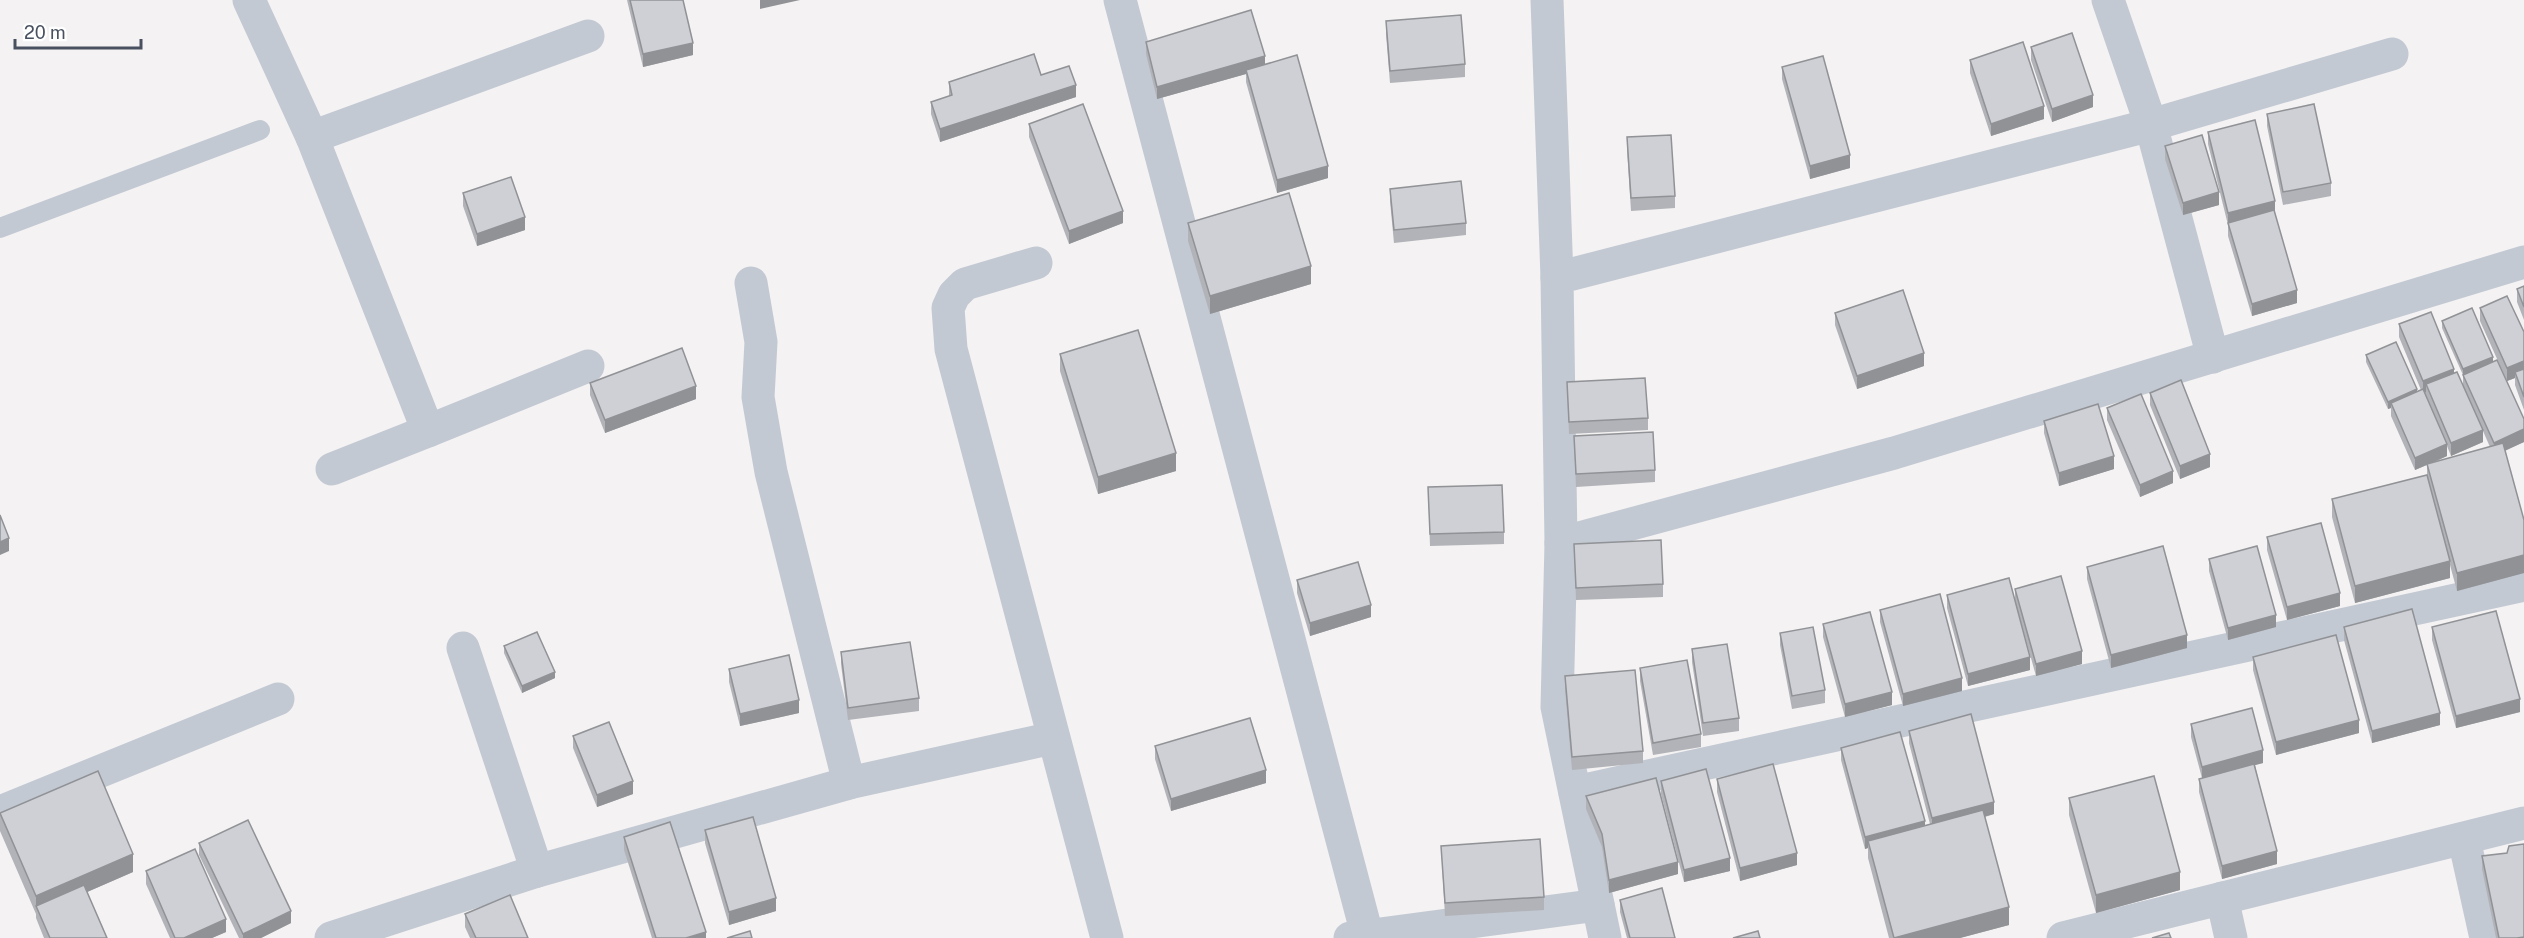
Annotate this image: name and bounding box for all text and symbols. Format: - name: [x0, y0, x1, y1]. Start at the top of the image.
- scale bar: [15, 12, 141, 50]
- text: 20 m: [24, 22, 66, 43]

